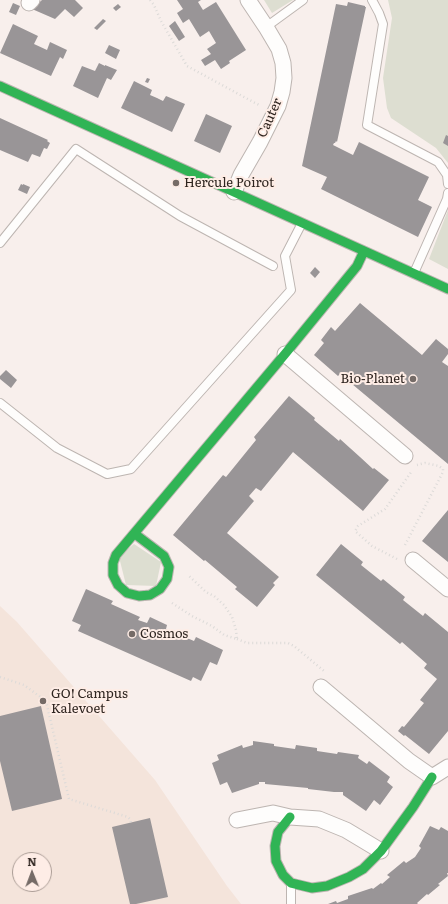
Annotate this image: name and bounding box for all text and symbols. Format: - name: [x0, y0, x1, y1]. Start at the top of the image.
- street label: Cauter: [254, 96, 286, 140]
- place label: Hercule Poirot: [184, 175, 274, 191]
- marker: Hercule Poirot: [171, 178, 181, 188]
- place label: Bio-Planet: [340, 371, 405, 387]
- marker: Bio-Planet: [408, 374, 418, 384]
- place label: Cosmos: [140, 626, 188, 642]
- marker: Cosmos: [127, 629, 137, 639]
- place label: GO! Campus Kalevoet: [51, 686, 128, 717]
- marker: GO! Campus Kalevoet: [38, 696, 48, 706]
- north arrow: [12, 852, 52, 892]
- text: N: [27, 853, 37, 869]

